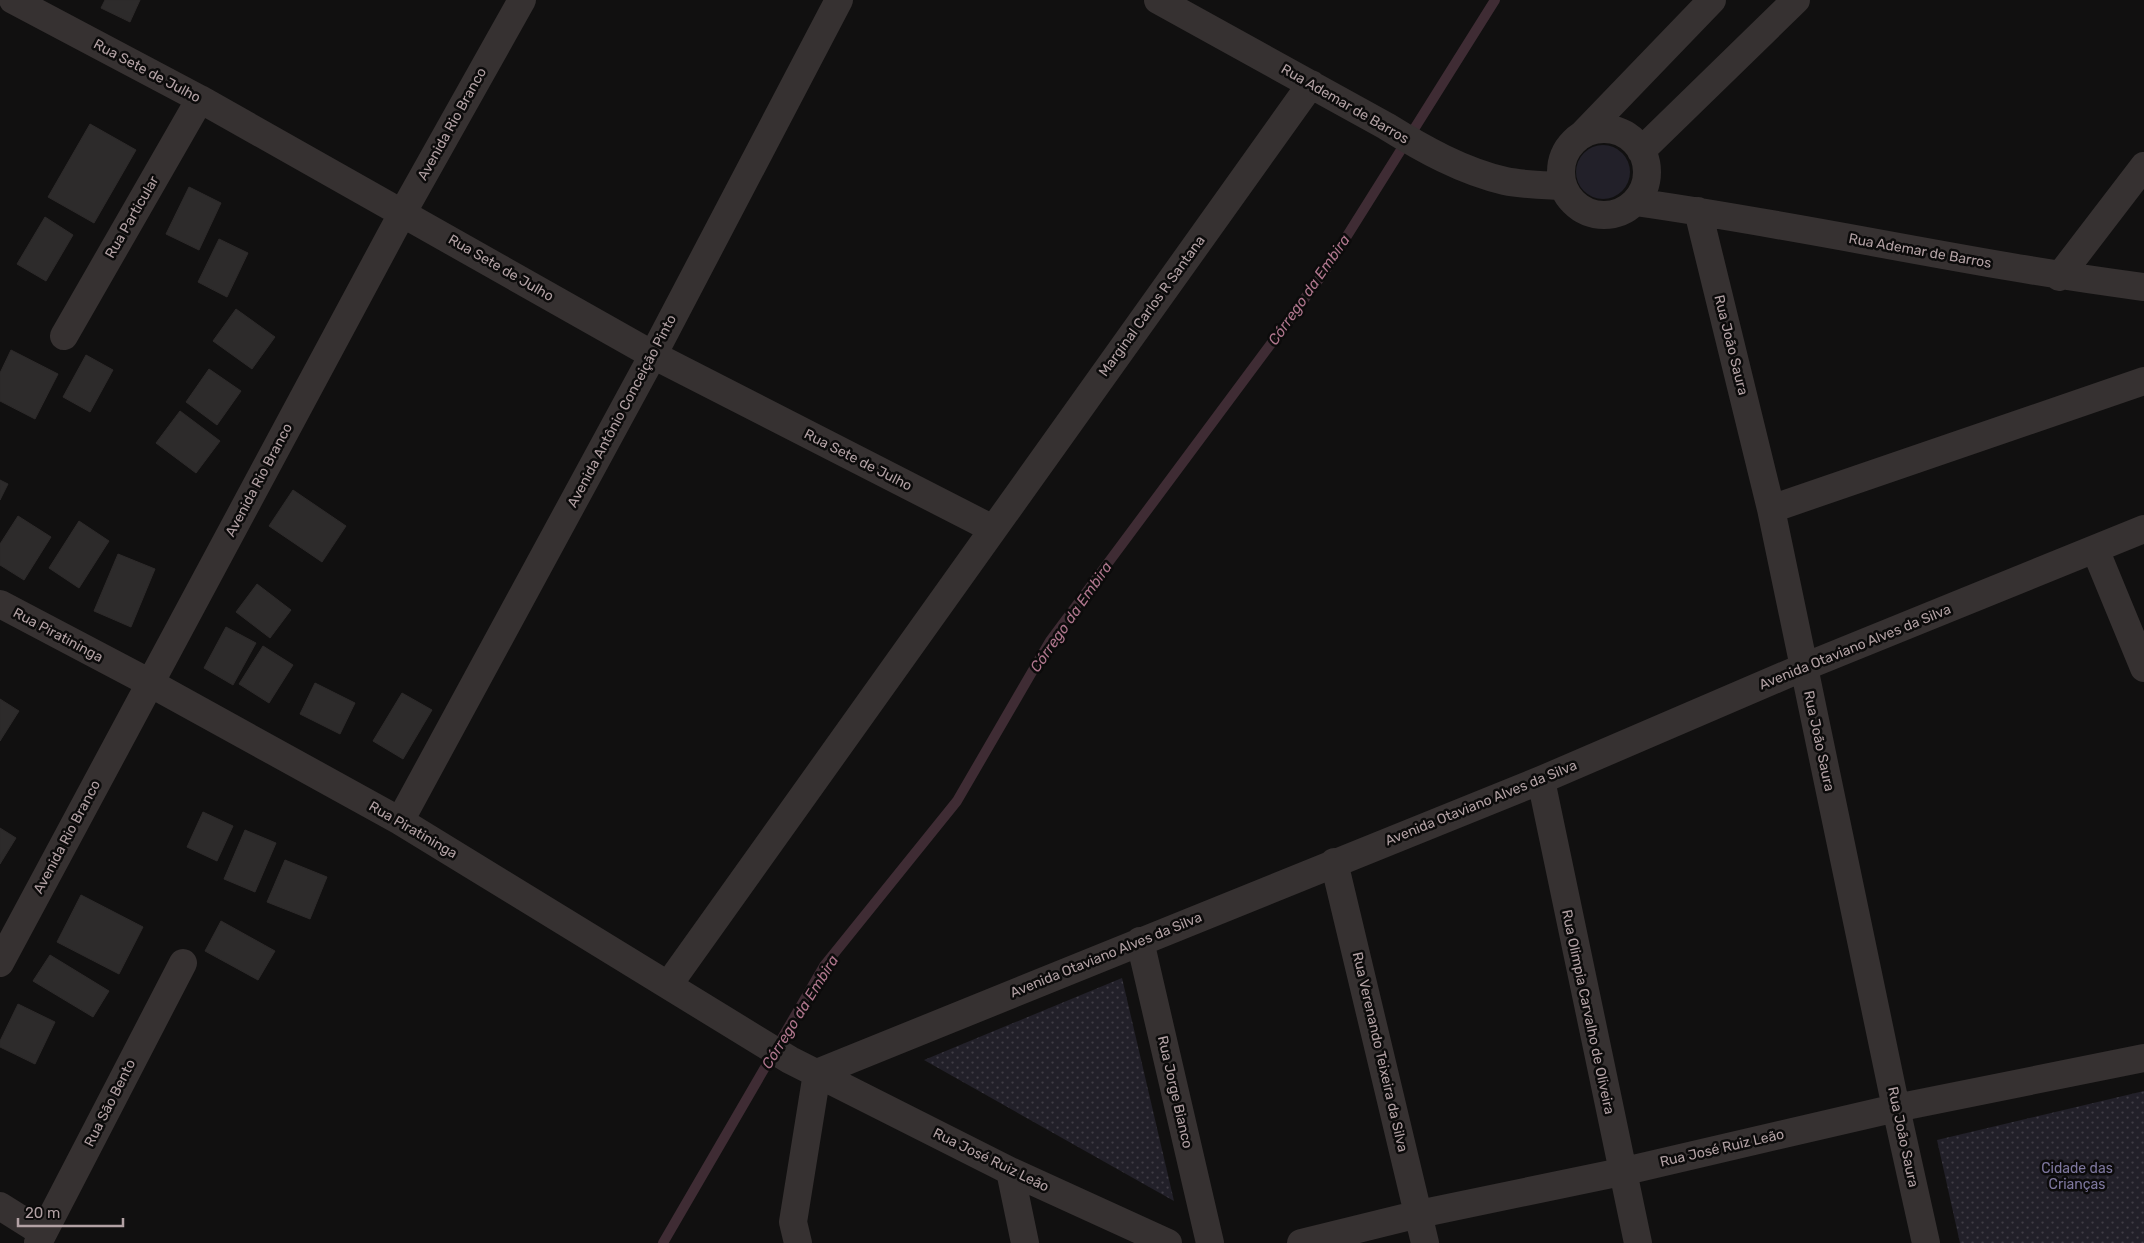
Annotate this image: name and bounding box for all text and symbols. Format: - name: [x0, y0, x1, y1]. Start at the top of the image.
- street label: Rua Sete de Julho: [91, 36, 203, 106]
- street label: Rua Ademar de Barros: [1278, 60, 1412, 148]
- street label: Avenida Rio Branco: [414, 65, 490, 183]
- street label: Rua Particular: [102, 172, 163, 261]
- street label: Rua Ademar de Barros: [1847, 230, 1993, 272]
- street label: Rua Sete de Julho: [445, 231, 557, 305]
- water label: Córrego da Embira: [1264, 231, 1354, 349]
- street label: Marginal Carlos R Santana: [1095, 232, 1209, 380]
- street label: Rua João Saura: [1710, 293, 1752, 397]
- street label: Avenida Antônio Conceição Pinto: [564, 312, 680, 510]
- street label: Avenida Rio Branco: [222, 420, 296, 540]
- street label: Rua Sete de Julho: [801, 425, 915, 495]
- water label: Córrego da Embira: [1026, 558, 1116, 676]
- street label: Avenida Otaviano Alves da Silva: [1757, 601, 1953, 693]
- street label: Rua Piratininga: [10, 604, 106, 666]
- street label: Rua João Saura: [1800, 689, 1838, 793]
- street label: Avenida Otaviano Alves da Silva: [1383, 757, 1579, 849]
- street label: Avenida Rio Branco: [30, 777, 104, 897]
- street label: Rua Piratininga: [366, 798, 460, 862]
- street label: Rua Olimpia Carvalho de Oliveira: [1558, 908, 1618, 1116]
- street label: Avenida Otaviano Alves da Silva: [1008, 909, 1204, 1001]
- street label: Rua Verenando Teixeira da Silva: [1349, 950, 1411, 1154]
- water label: Córrego da Embira: [758, 952, 842, 1072]
- street label: Rua Jorge Bianco: [1154, 1034, 1196, 1150]
- street label: Rua São Bento: [81, 1056, 139, 1150]
- street label: Rua João Saura: [1884, 1085, 1922, 1189]
- street label: Rua José Ruiz Leão: [930, 1125, 1052, 1195]
- street label: Rua José Ruiz Leão: [1658, 1125, 1786, 1171]
- park label: Cidade das Crianças: [2041, 1160, 2113, 1193]
- scale bar: [18, 1196, 122, 1228]
- text: 20 m: [25, 1204, 60, 1222]

